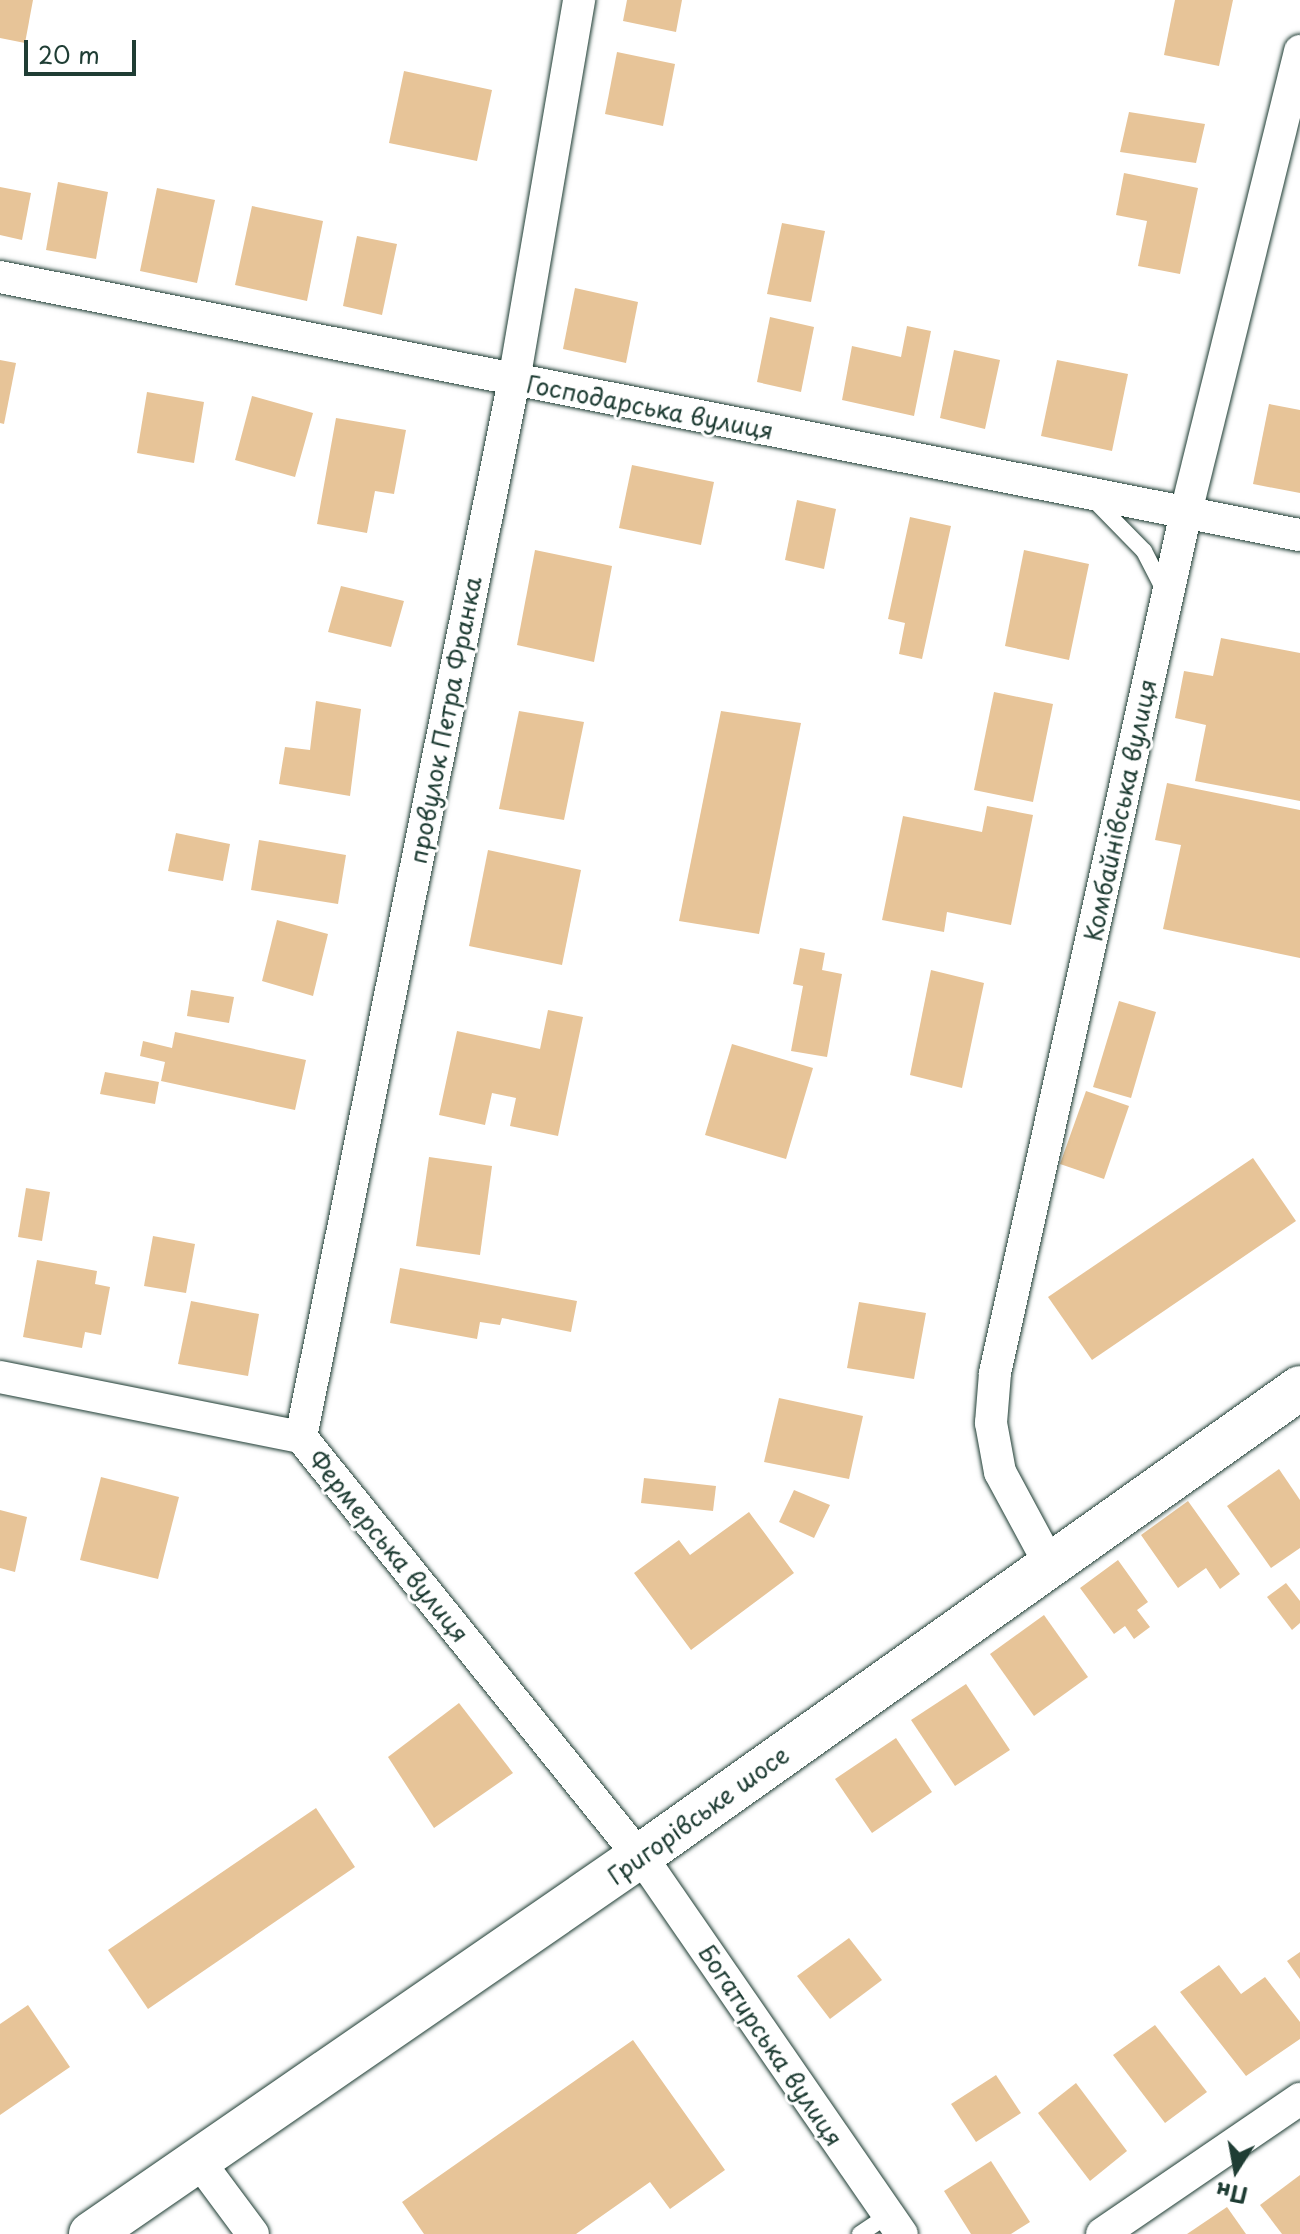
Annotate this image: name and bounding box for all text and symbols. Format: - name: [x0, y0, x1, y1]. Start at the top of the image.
- scale bar: [28, 24, 140, 74]
- text: 20 m: [38, 36, 100, 72]
- street label: Господарська вулиця: [524, 369, 776, 445]
- street label: провулок Петра Франка: [403, 574, 487, 866]
- street label: Комбайнівська вулиця: [1078, 676, 1162, 944]
- street label: Фермерська вулиця: [303, 1444, 475, 1648]
- street label: Григорівське шосе: [602, 1740, 794, 1890]
- street label: Богатирська вулиця: [692, 1938, 850, 2152]
- north arrow: [1196, 2130, 1276, 2210]
- text: Пн: [1213, 2175, 1250, 2213]

